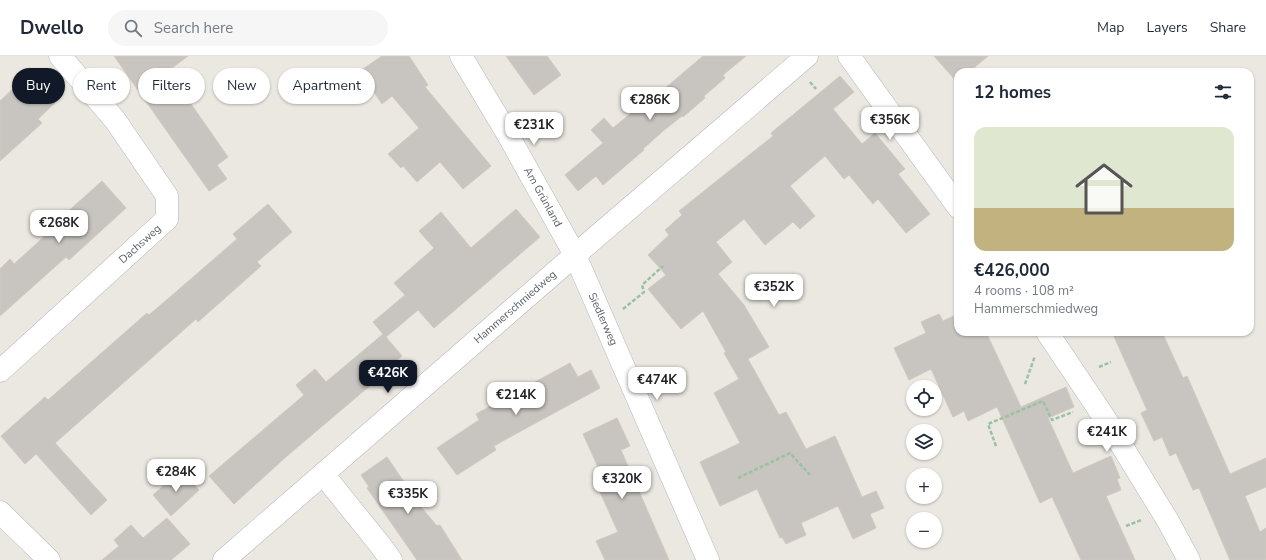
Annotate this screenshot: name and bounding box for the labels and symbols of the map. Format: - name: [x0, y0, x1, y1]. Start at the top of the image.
- pin: €286K: [622, 87, 678, 121]
- pin: €356K: [862, 107, 918, 141]
- pin: €231K: [506, 112, 562, 146]
- street label: Am Grünland: [520, 164, 566, 230]
- pin: €268K: [31, 210, 87, 244]
- street label: Dachsweg: [116, 221, 164, 267]
- street label: Hammerschmiedweg: [470, 267, 560, 347]
- pin: €352K: [746, 274, 802, 308]
- street label: Siedlerweg: [585, 290, 621, 348]
- pin: €426K: [360, 360, 416, 394]
- pin: €474K: [629, 367, 685, 401]
- pin: €214K: [488, 382, 544, 416]
- pin: €241K: [1079, 419, 1135, 453]
- pin: €284K: [148, 459, 204, 493]
- pin: €320K: [594, 466, 650, 500]
- pin: €335K: [380, 481, 436, 515]

